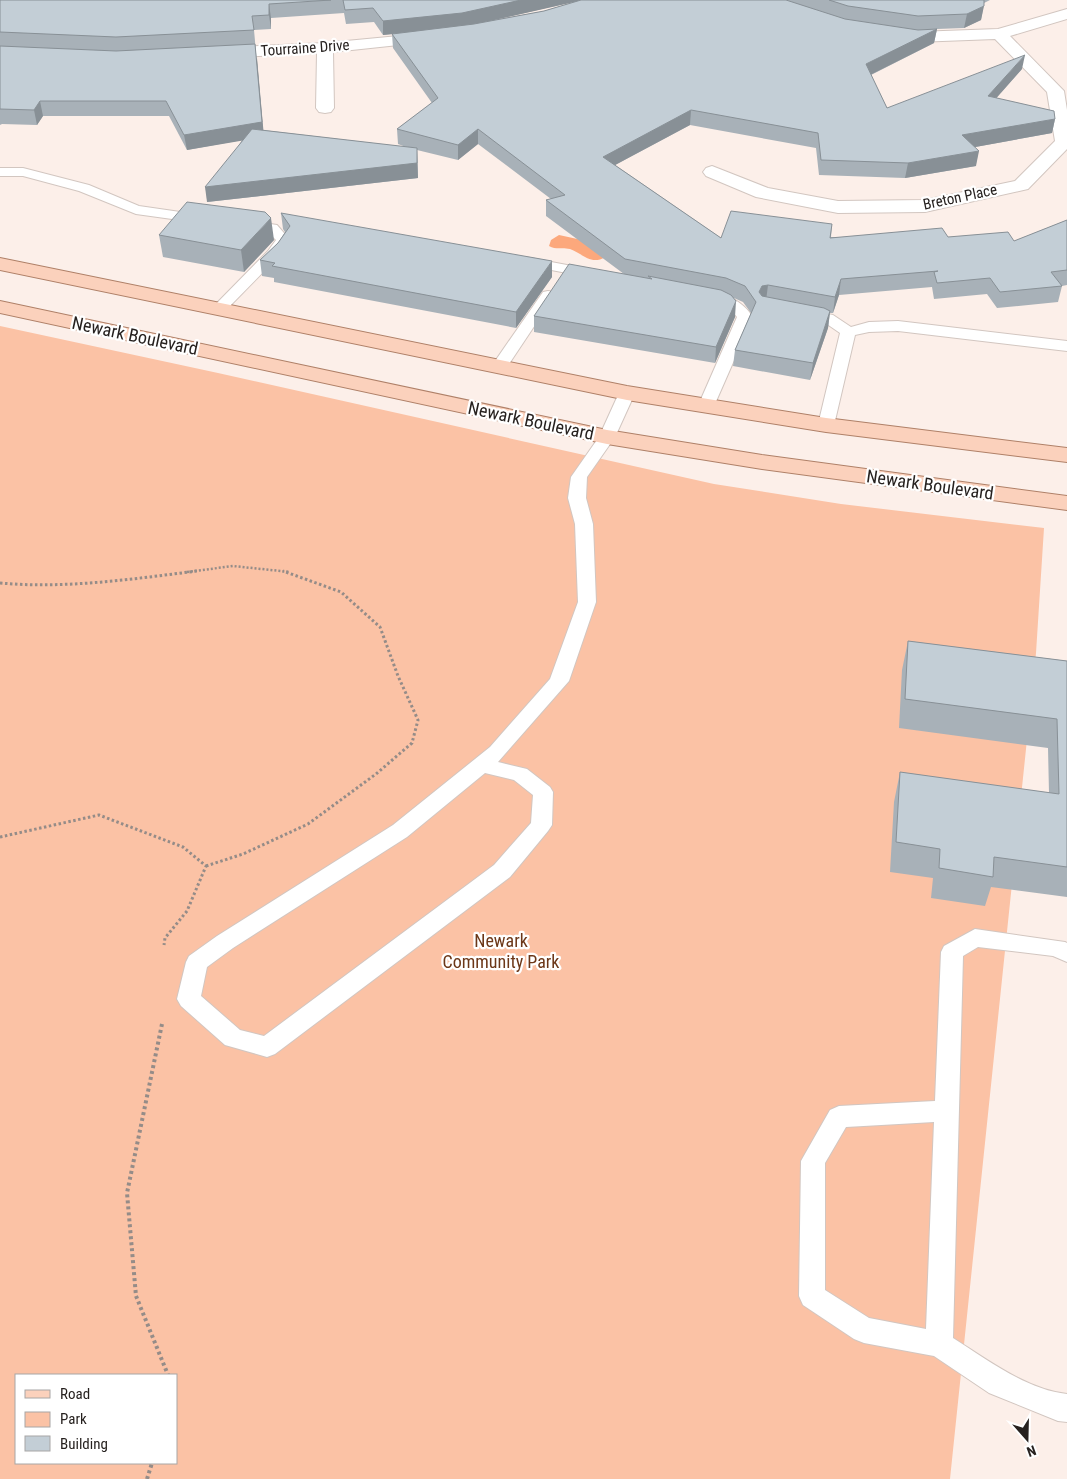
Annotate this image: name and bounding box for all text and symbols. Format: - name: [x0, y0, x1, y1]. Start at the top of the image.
- street label: Tourraine Drive: [260, 36, 350, 60]
- street label: Breton Place: [921, 180, 999, 214]
- street label: Newark Boulevard: [70, 312, 200, 359]
- street label: Newark Boulevard: [466, 397, 596, 444]
- street label: Newark Boulevard: [865, 465, 995, 504]
- park label: Newark Community Park: [443, 930, 559, 972]
- legend: [15, 1374, 178, 1464]
- text: Road: [60, 1385, 90, 1403]
- text: Park: [60, 1410, 87, 1428]
- north arrow: [1002, 1414, 1052, 1464]
- text: Building: [60, 1435, 108, 1453]
- text: N: [1025, 1442, 1038, 1460]

